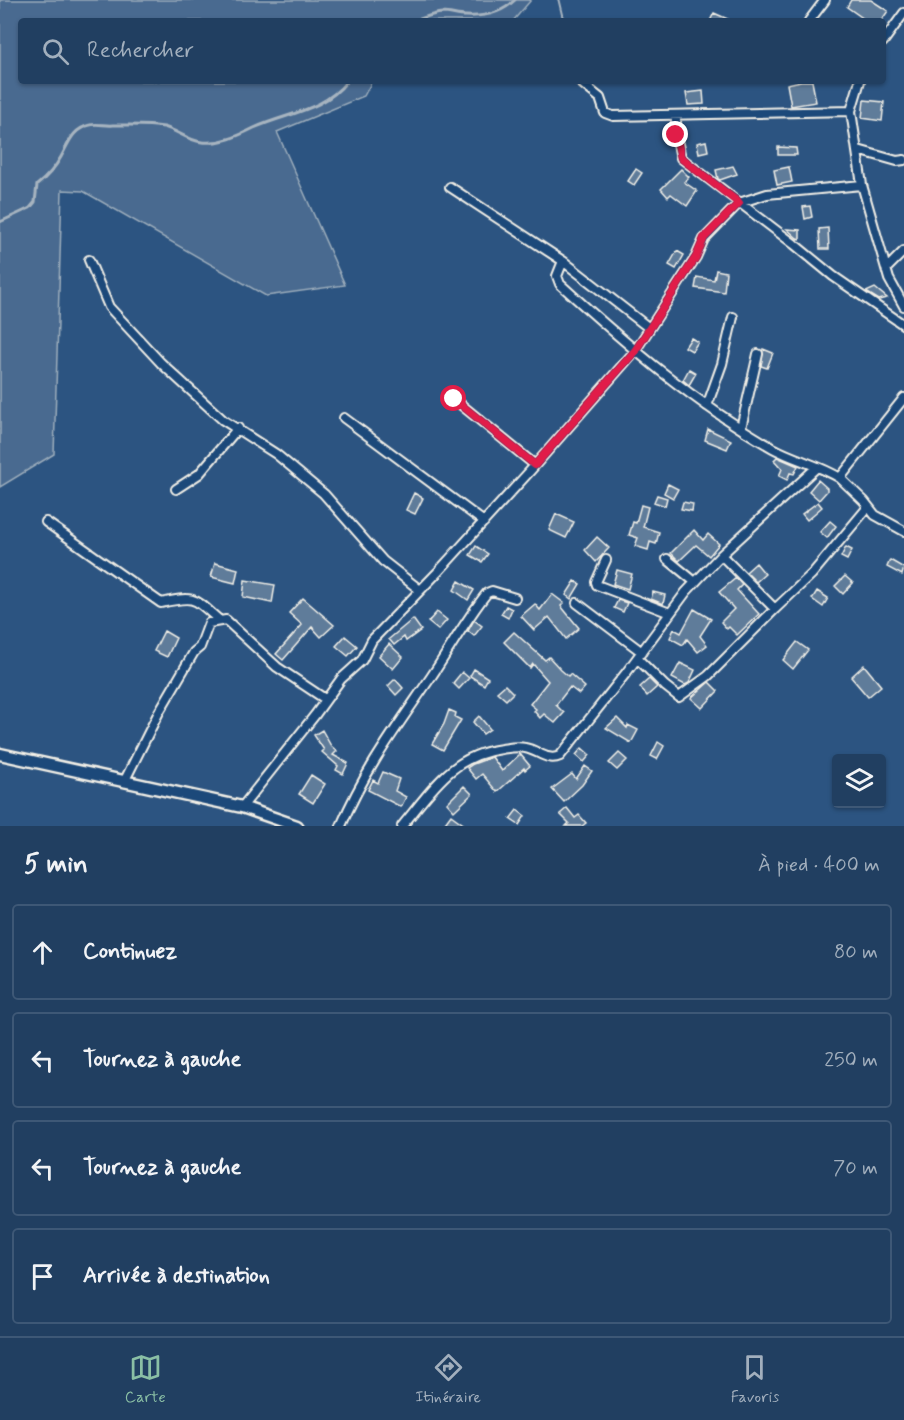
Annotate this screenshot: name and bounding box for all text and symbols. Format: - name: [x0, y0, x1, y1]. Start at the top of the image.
- search box: [18, 18, 886, 84]
- icon: search: [39, 35, 72, 68]
- text: Rechercher: [87, 37, 194, 65]
- route end: [662, 121, 688, 147]
- route start: [440, 385, 466, 411]
- map controls: [832, 754, 886, 808]
- button: layers: [832, 754, 886, 808]
- text: 5 min: [24, 848, 88, 882]
- text: À pied · 400 m: [758, 852, 880, 879]
- icon: ahead: [26, 936, 59, 969]
- text: Continuez: [83, 938, 177, 966]
- text: 80 m: [834, 939, 878, 966]
- icon: left: [26, 1044, 59, 1077]
- text: Tournez à gauche: [83, 1046, 241, 1074]
- text: 250 m: [824, 1047, 878, 1074]
- icon: left: [26, 1152, 59, 1185]
- text: Tournez à gauche: [83, 1154, 241, 1182]
- text: 70 m: [833, 1155, 878, 1182]
- icon: arrive: [26, 1260, 59, 1293]
- text: Arrivée à destination: [83, 1262, 270, 1290]
- tab: Carte: [125, 1351, 166, 1408]
- tab: Itinéraire: [415, 1351, 481, 1408]
- tab: Favoris: [731, 1351, 779, 1408]

